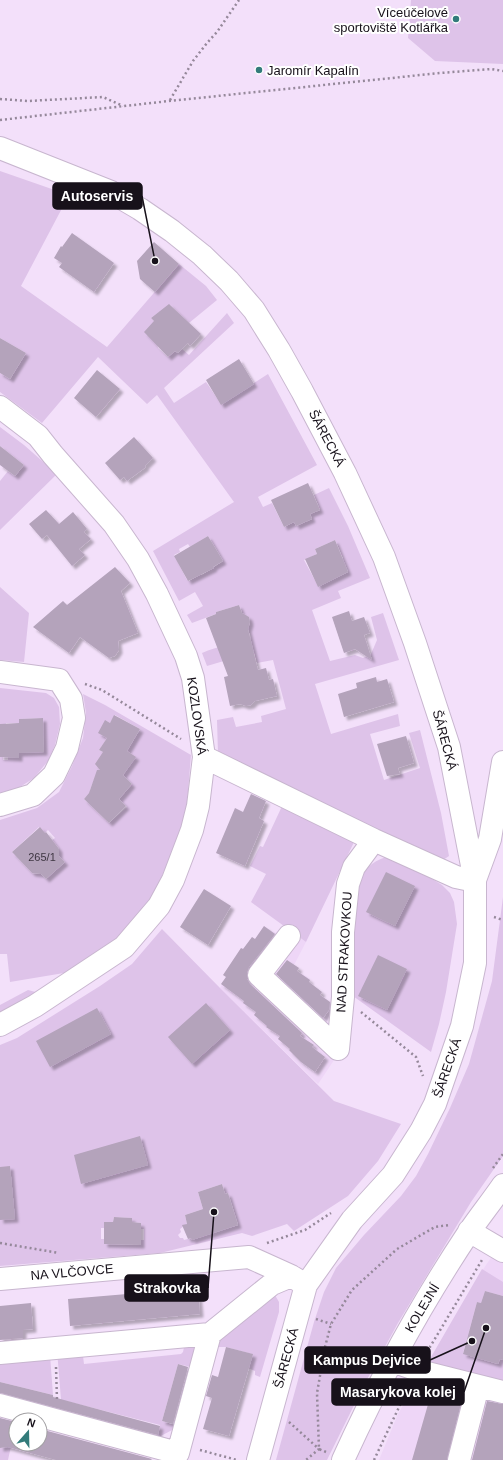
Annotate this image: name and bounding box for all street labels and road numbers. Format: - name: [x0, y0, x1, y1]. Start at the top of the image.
- street label: ŠÁRECKÁ: [306, 407, 348, 469]
- street label: KOZLOVSKÁ: [184, 676, 210, 756]
- street label: ŠÁRECKÁ: [430, 708, 460, 772]
- street label: NAD STRAKOVKOU: [333, 891, 355, 1013]
- street label: ŠÁRECKÁ: [430, 1036, 464, 1100]
- street label: NA VLČOVCE: [30, 1261, 114, 1283]
- street label: KOLEJNÍ: [402, 1281, 443, 1335]
- street label: ŠÁRECKÁ: [271, 1326, 301, 1390]

